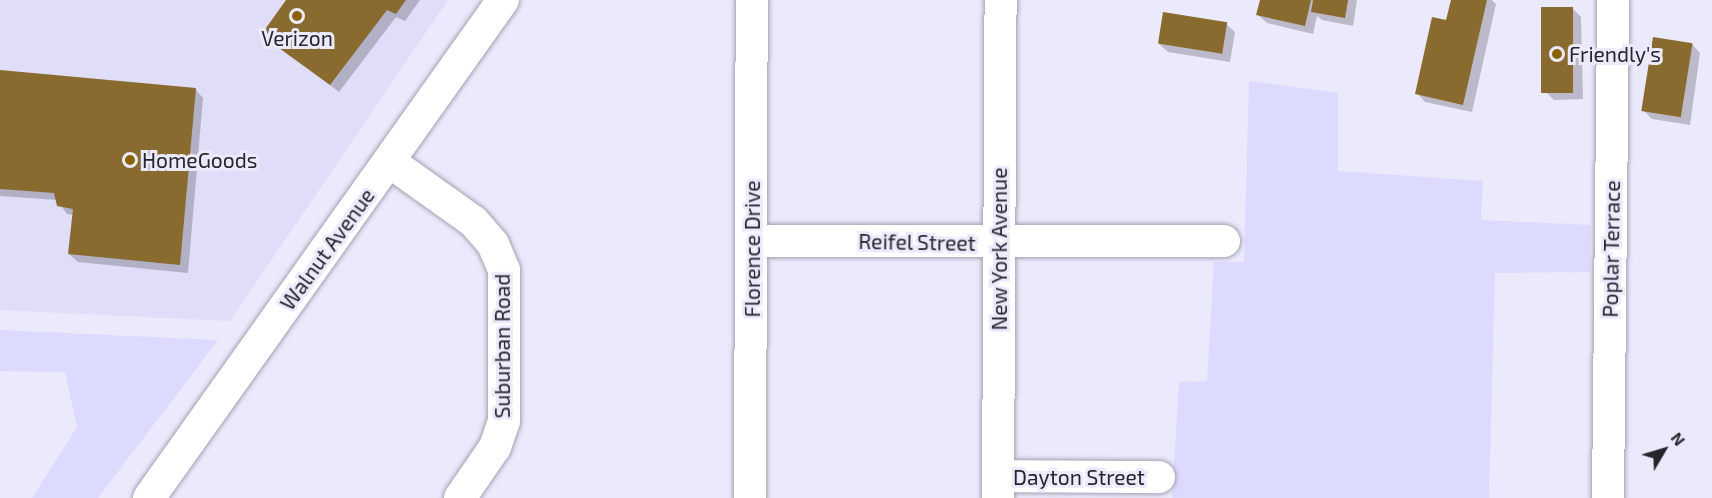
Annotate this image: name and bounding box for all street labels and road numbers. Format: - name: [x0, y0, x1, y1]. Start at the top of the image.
- street label: New York Avenue: [986, 167, 1012, 331]
- street label: Florence Drive: [739, 180, 765, 318]
- street label: Poplar Terrace: [1597, 180, 1625, 318]
- street label: Walnut Avenue: [274, 183, 380, 315]
- street label: Reifel Street: [858, 228, 976, 256]
- street label: Suburban Road: [489, 274, 515, 418]
- street label: Dayton Street: [1013, 464, 1145, 490]

